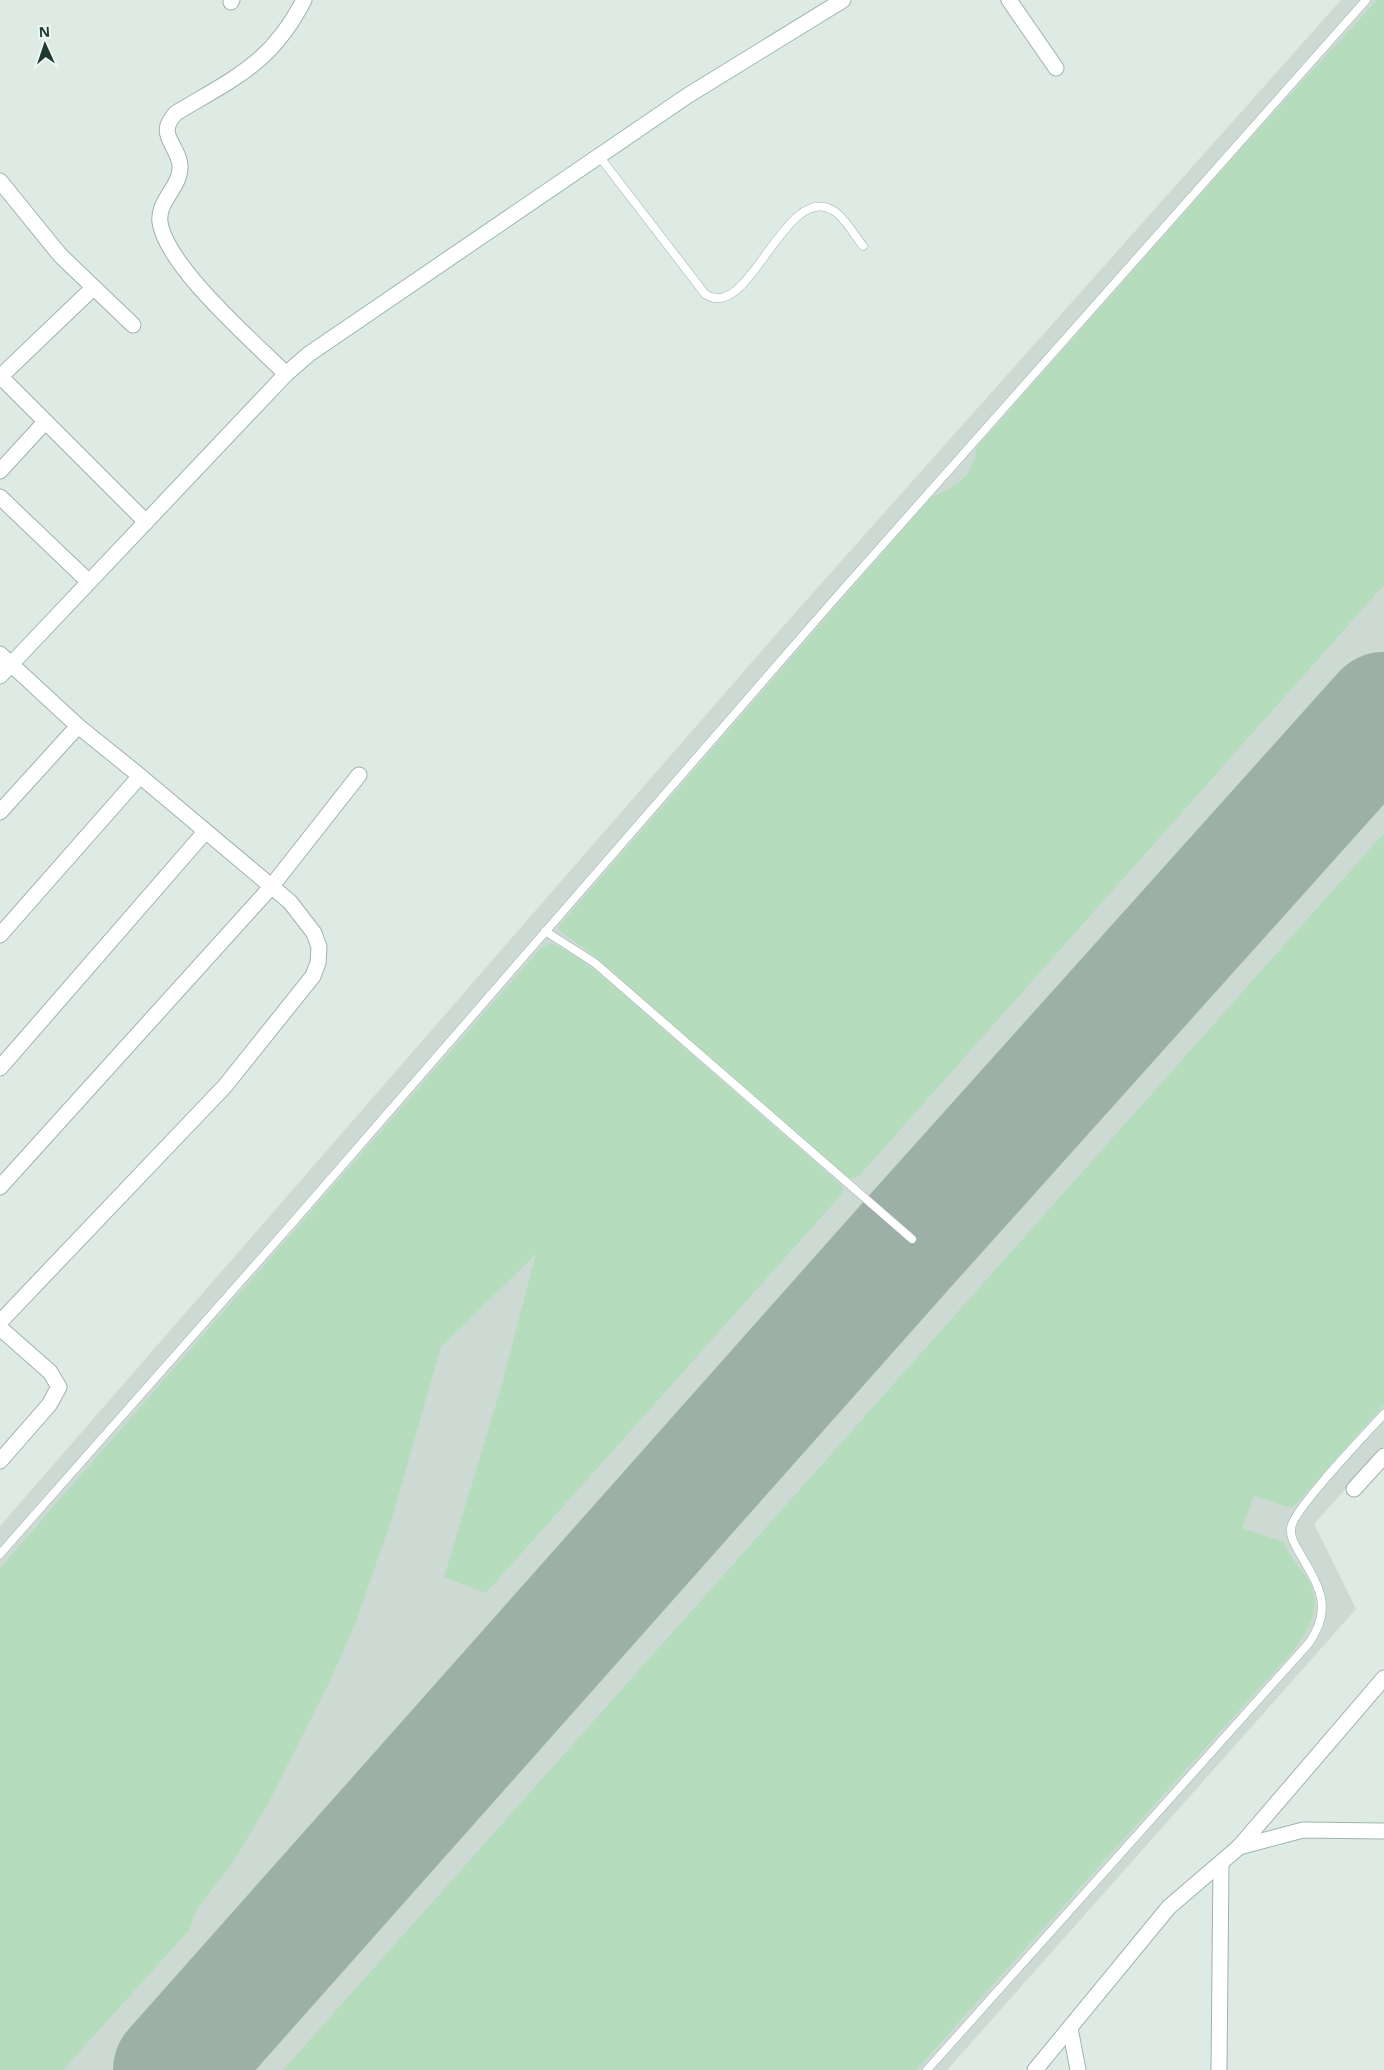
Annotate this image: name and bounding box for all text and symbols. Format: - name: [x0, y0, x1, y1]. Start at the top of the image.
- north arrow: [20, 20, 70, 70]
- text: N: [38, 22, 50, 41]

